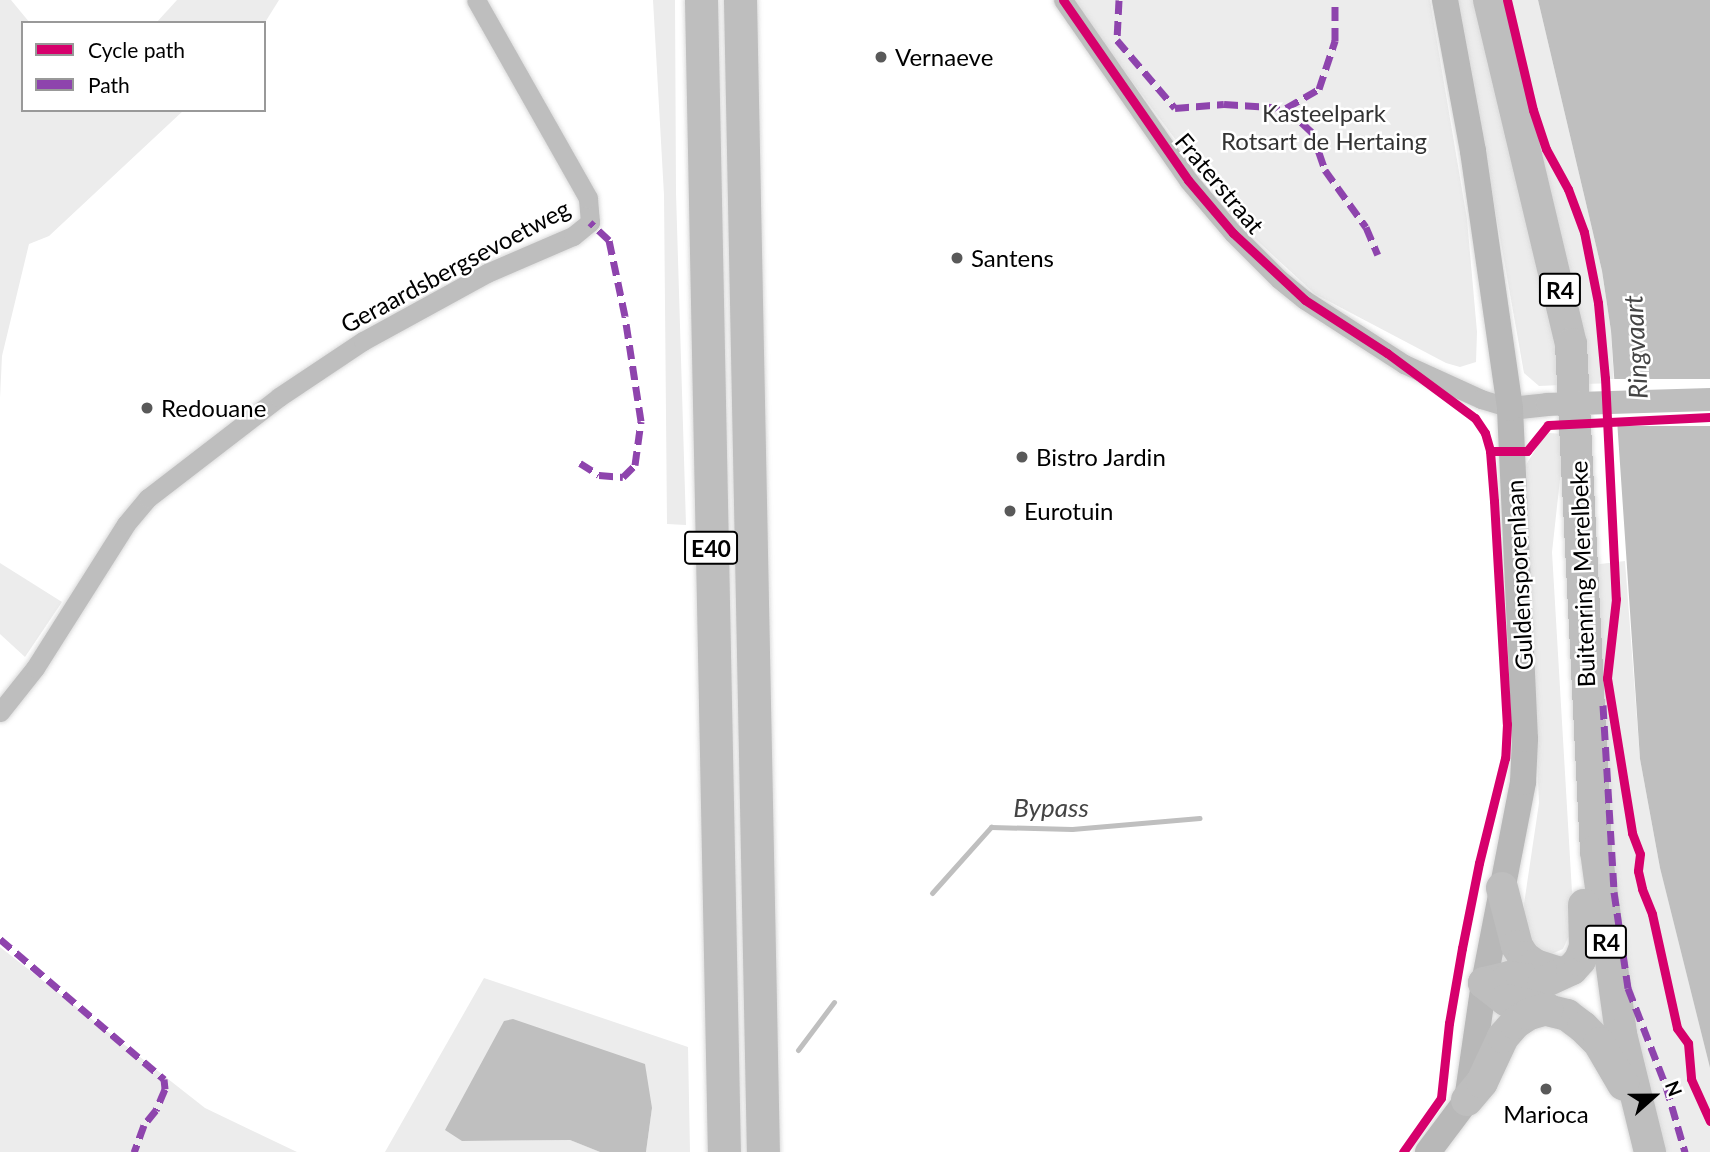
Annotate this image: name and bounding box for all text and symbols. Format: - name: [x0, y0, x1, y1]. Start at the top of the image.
- legend: [21, 21, 266, 112]
- text: Cycle path: [88, 37, 185, 62]
- place label: Vernaeve: [895, 43, 993, 71]
- marker: Vernaeve: [873, 49, 889, 65]
- text: Path: [88, 72, 130, 97]
- park label: Kasteelpark Rotsart de Hertaing: [1221, 99, 1427, 155]
- street label: Fraterstraat: [1170, 127, 1270, 239]
- street label: Geraardsbergsevoetweg: [336, 193, 574, 339]
- place label: Santens: [971, 244, 1054, 272]
- marker: Santens: [949, 250, 965, 266]
- road number: R4: [1537, 270, 1583, 310]
- water label: Ringvaart: [1618, 294, 1654, 400]
- place label: Redouane: [161, 394, 266, 422]
- marker: Redouane: [139, 400, 155, 416]
- place label: Bistro Jardin: [1036, 443, 1166, 471]
- marker: Bistro Jardin: [1014, 449, 1030, 465]
- street label: Buitenring Merelbeke: [1564, 460, 1600, 688]
- street label: Guldensporenlaan: [1500, 479, 1538, 671]
- place label: Eurotuin: [1024, 497, 1113, 525]
- marker: Eurotuin: [1002, 503, 1018, 519]
- road number: E40: [683, 528, 739, 568]
- water label: Bypass: [1013, 792, 1089, 824]
- road number: R4: [1583, 923, 1629, 962]
- north arrow: [1619, 1061, 1689, 1131]
- text: N: [1661, 1077, 1687, 1099]
- marker: Marioca: [1538, 1081, 1554, 1097]
- place label: Marioca: [1503, 1100, 1589, 1128]

